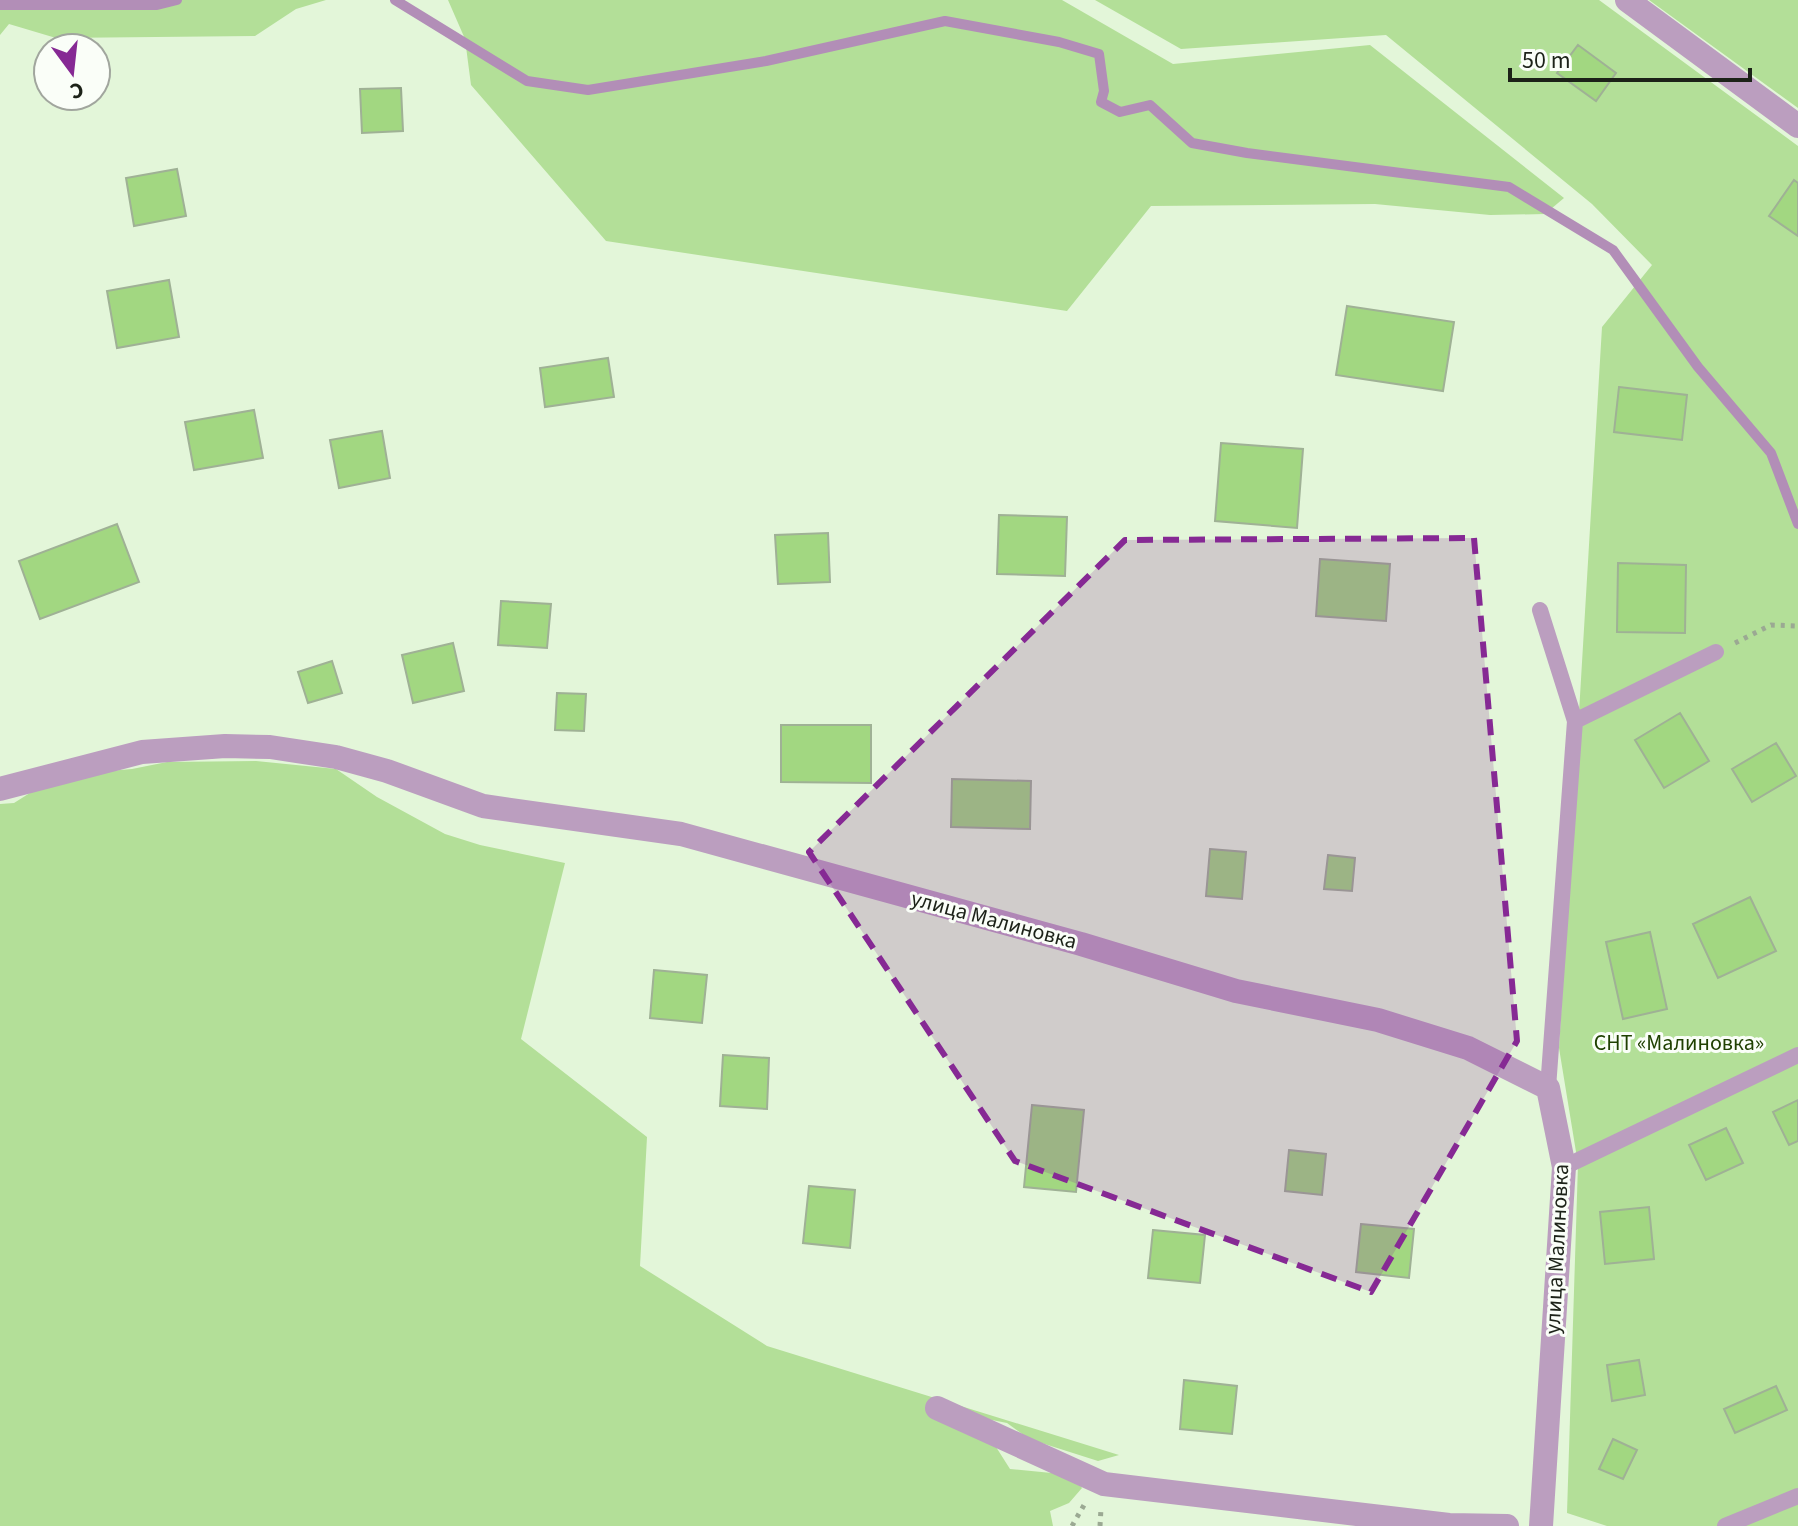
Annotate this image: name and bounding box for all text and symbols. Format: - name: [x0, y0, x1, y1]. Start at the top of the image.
- north arrow: [32, 32, 112, 112]
- scale bar: [1510, 32, 1750, 82]
- text: 50 m: [1522, 43, 1571, 78]
- text: С: [66, 73, 87, 108]
- street label: улица Малиновка: [908, 882, 1080, 958]
- park label: СНТ «Малиновка»: [1594, 1027, 1764, 1059]
- street label: улица Малиновка: [1537, 1163, 1577, 1335]

